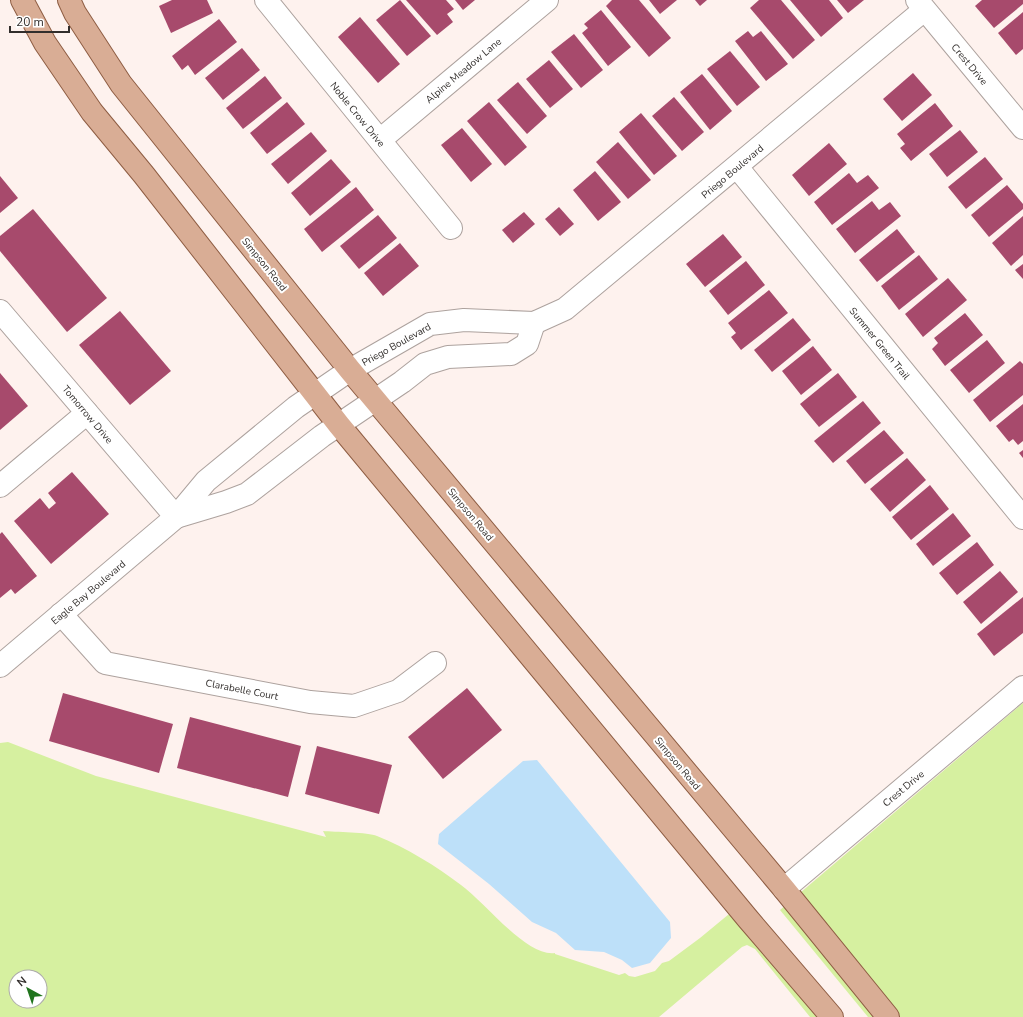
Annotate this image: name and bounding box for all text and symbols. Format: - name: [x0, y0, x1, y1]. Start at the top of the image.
- scale bar: [10, 8, 69, 34]
- text: 20 m: [16, 14, 44, 30]
- street label: Alpine Meadow Lane: [423, 35, 505, 107]
- street label: Crest Drive: [948, 41, 991, 88]
- street label: Noble Crow Drive: [327, 79, 388, 150]
- street label: Priego Boulevard: [699, 141, 767, 202]
- street label: Simpson Road: [238, 235, 290, 294]
- street label: Summer Green Trail: [846, 304, 913, 383]
- street label: Priego Boulevard: [359, 320, 434, 370]
- street label: Tomorrow Drive: [59, 382, 116, 447]
- street label: Simpson Road: [444, 485, 497, 544]
- street label: Eagle Bay Boulevard: [48, 557, 129, 628]
- street label: Clarabelle Court: [204, 676, 280, 704]
- street label: Simpson Road: [651, 734, 704, 793]
- street label: Crest Drive: [880, 767, 927, 810]
- north arrow: [8, 969, 48, 1009]
- text: N: [14, 973, 30, 990]

